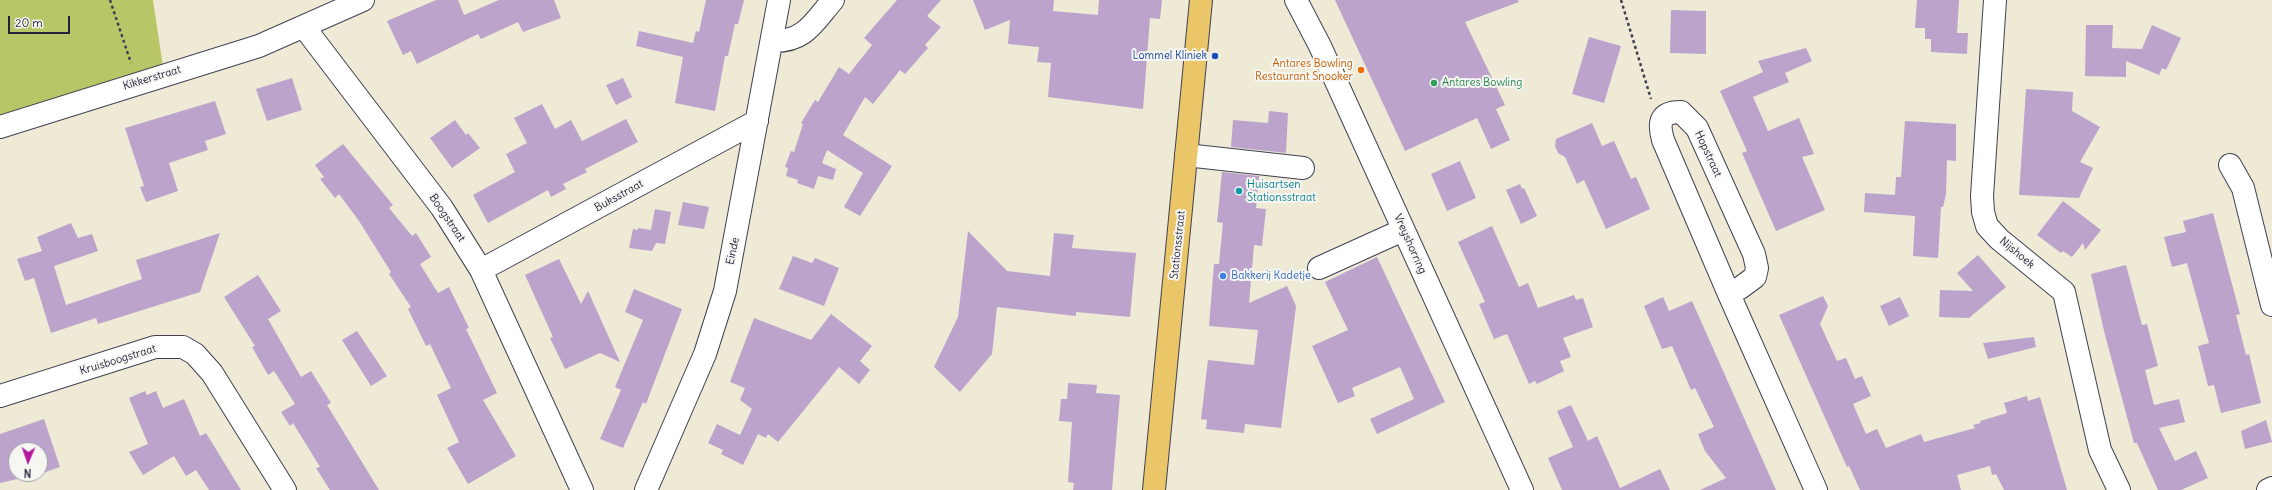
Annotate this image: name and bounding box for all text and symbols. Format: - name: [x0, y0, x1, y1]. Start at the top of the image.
- scale bar: [10, 8, 72, 34]
- text: 20 m: [15, 15, 43, 30]
- place label: Lommel Kliniek: [1133, 49, 1207, 63]
- marker: Lommel Kliniek: [1210, 51, 1220, 61]
- place label: Antares Bowling Restaurant Snooker: [1255, 57, 1353, 83]
- street label: Kikkerstraat: [121, 63, 183, 93]
- marker: Antares Bowling Restaurant Snooker: [1356, 65, 1366, 75]
- place label: Antares Bowling: [1442, 76, 1522, 90]
- marker: Antares Bowling: [1429, 78, 1439, 88]
- street label: Hopstraat: [1692, 129, 1724, 179]
- street label: Buksstraat: [592, 177, 646, 215]
- place label: Huisartsen Stationsstraat: [1247, 178, 1316, 204]
- marker: Huisartsen Stationsstraat: [1234, 186, 1244, 196]
- street label: Boogstraat: [426, 192, 468, 244]
- street label: Stationsstraat: [1168, 210, 1188, 280]
- street label: Vreyshorring: [1391, 212, 1429, 276]
- street label: Nijshoek: [1997, 235, 2037, 271]
- street label: Einde: [724, 236, 742, 266]
- place label: Bakkerij Kadetje: [1231, 269, 1311, 283]
- marker: Bakkerij Kadetje: [1218, 271, 1228, 281]
- street label: Kruisboogstraat: [78, 342, 158, 378]
- north arrow: [8, 442, 48, 482]
- text: N: [24, 466, 32, 480]

